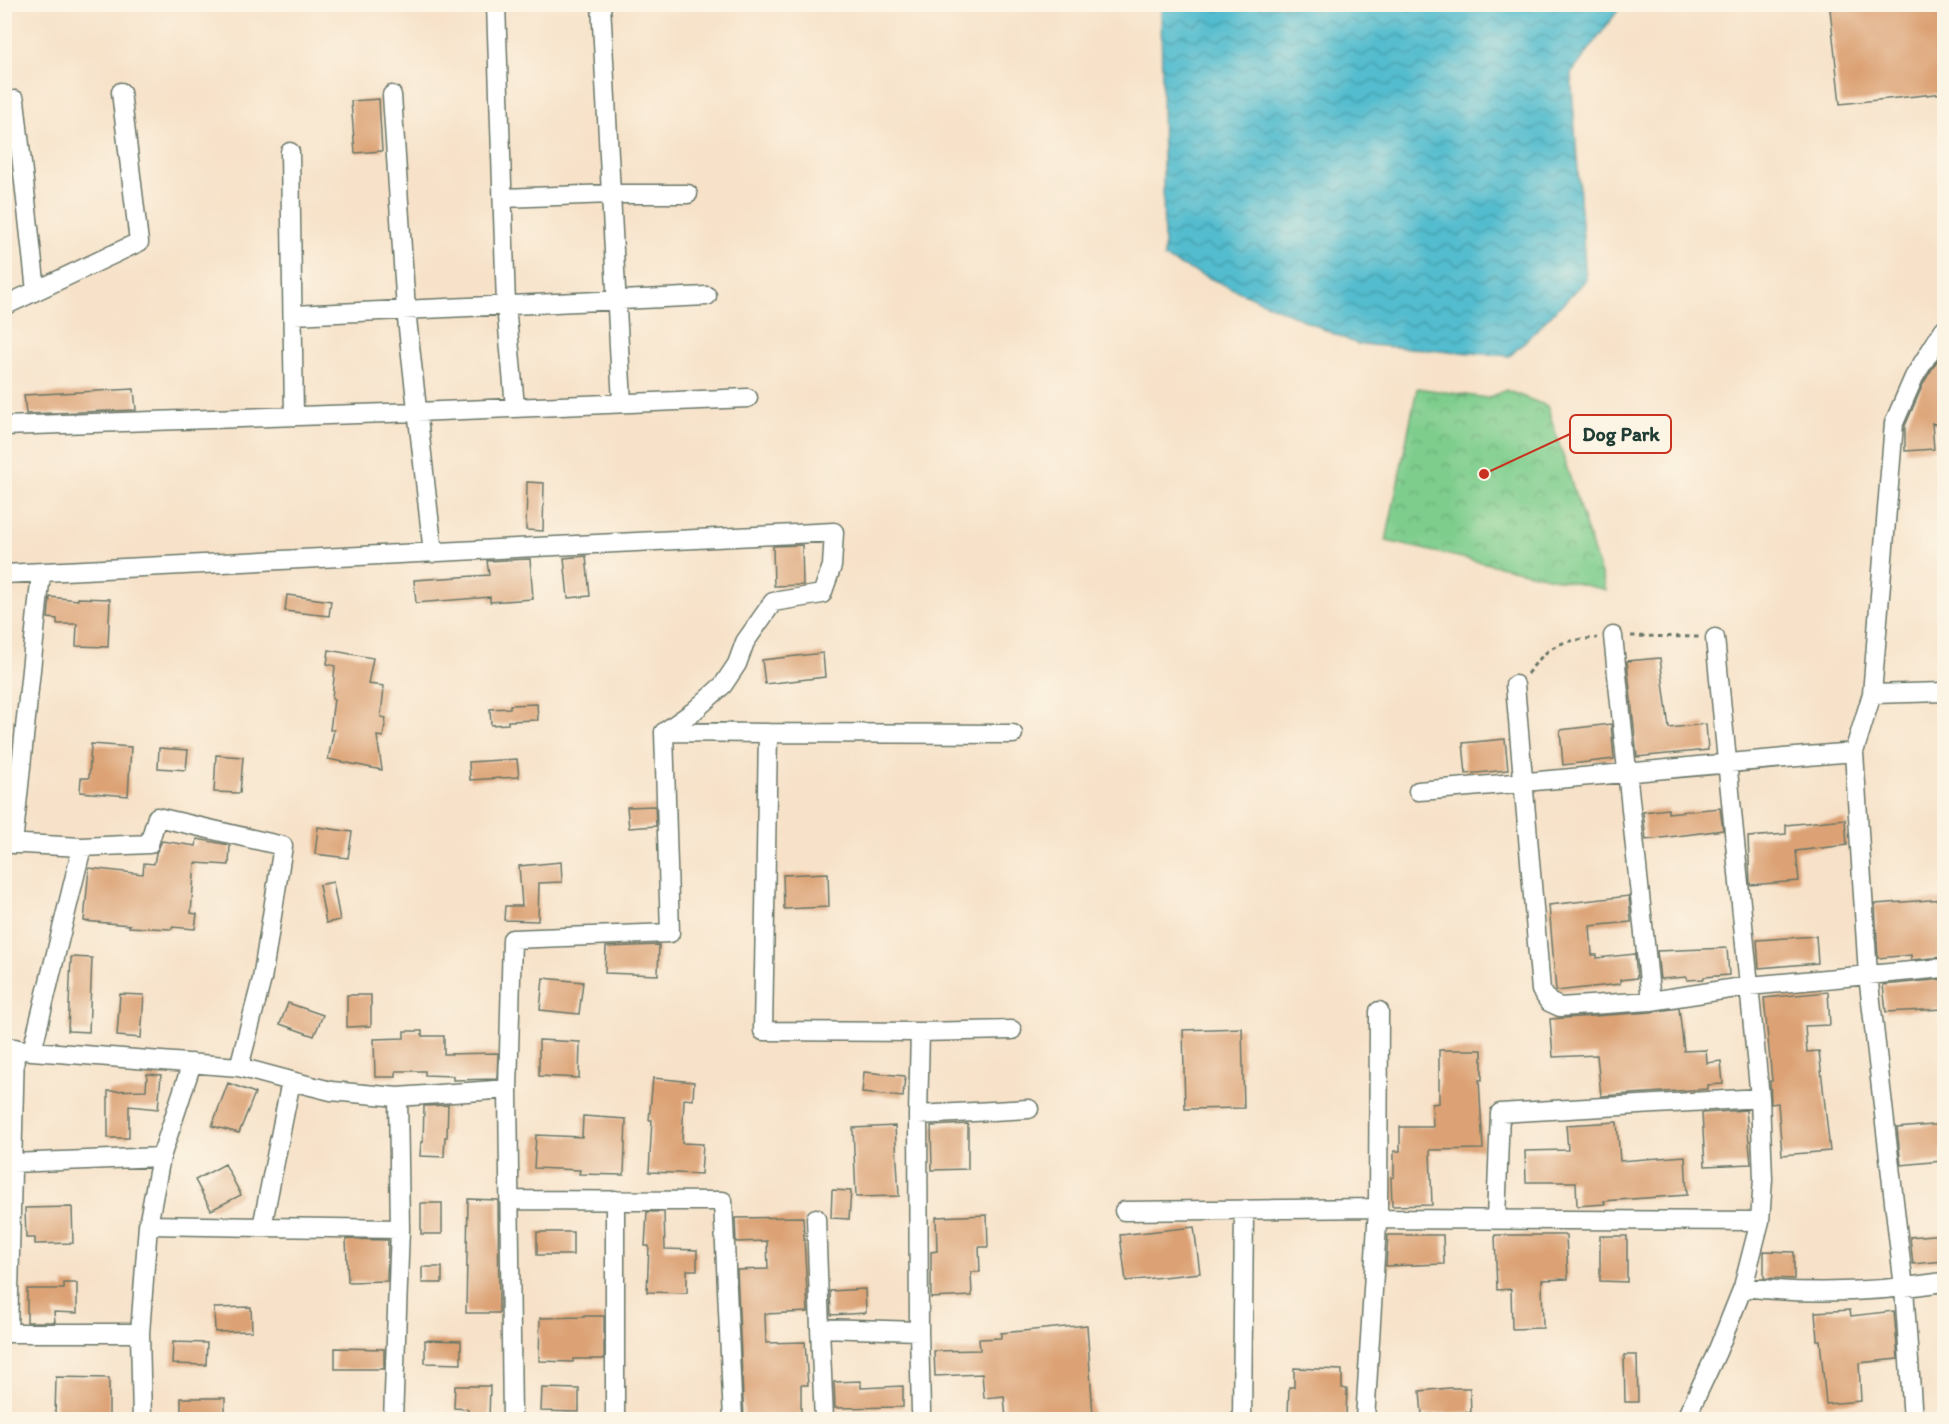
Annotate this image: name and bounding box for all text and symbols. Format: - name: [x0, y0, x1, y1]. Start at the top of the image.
- callout: Dog Park: [1570, 415, 1671, 453]
- text: Dog Park: [1582, 422, 1660, 447]

